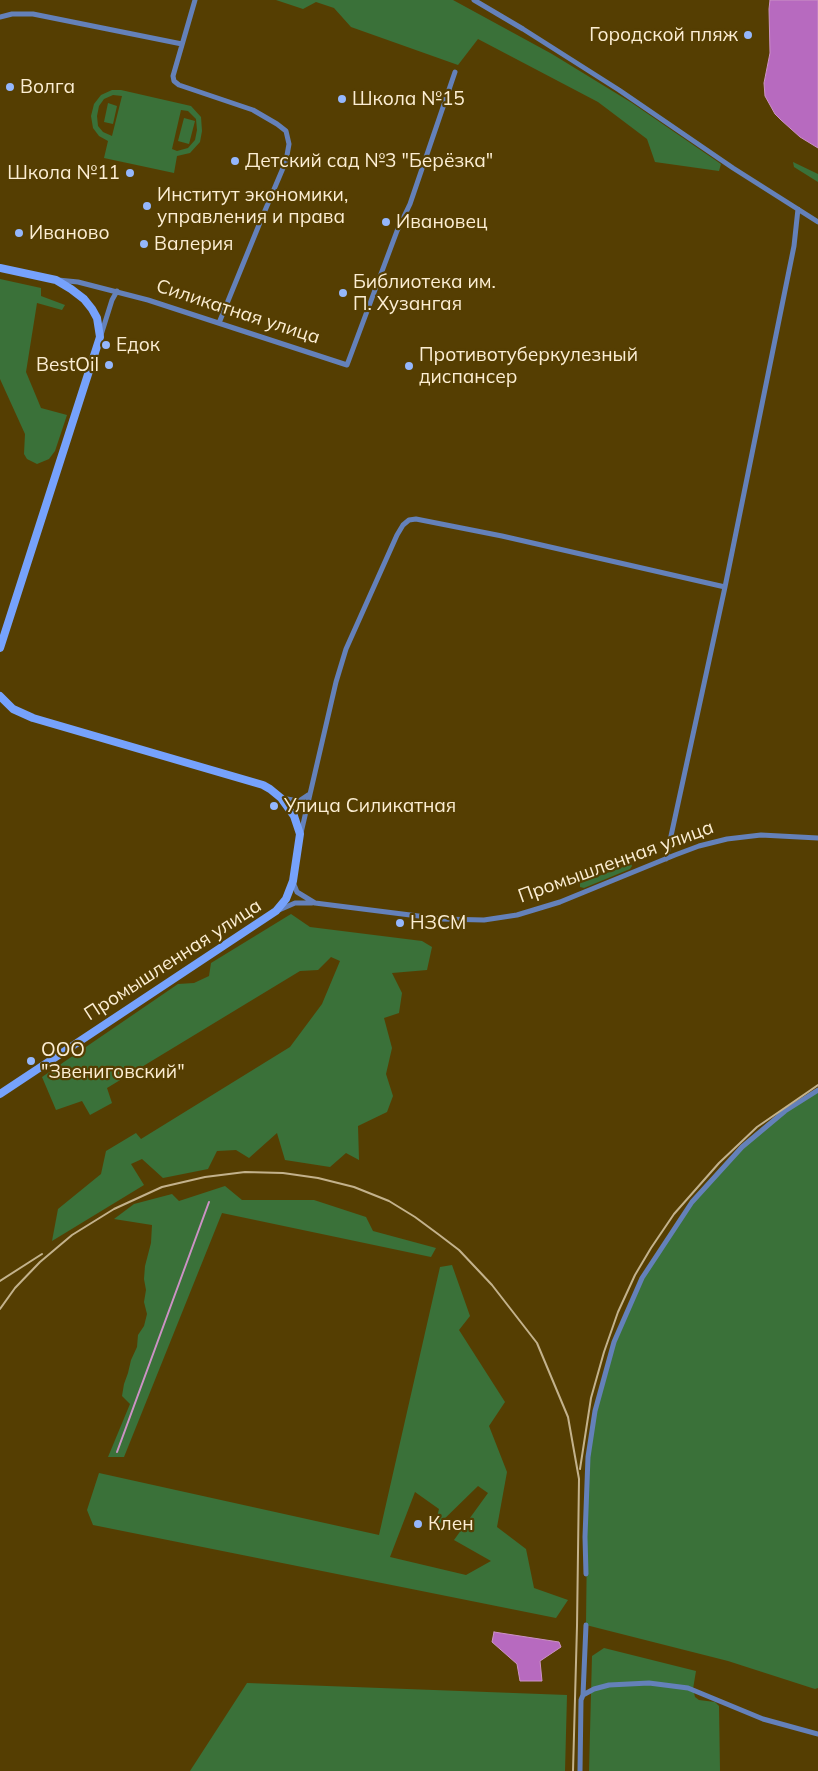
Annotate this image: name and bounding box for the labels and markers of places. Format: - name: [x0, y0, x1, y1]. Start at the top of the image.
- place label: Городской пляж: [589, 24, 738, 46]
- marker: Городской пляж: [742, 29, 754, 41]
- place label: Волга: [20, 76, 75, 98]
- marker: Волга: [4, 81, 16, 93]
- place label: Школа №15: [352, 88, 465, 110]
- marker: Школа №15: [336, 93, 348, 105]
- place label: Детский сад №3 "Берёзка": [245, 150, 493, 172]
- marker: Детский сад №3 "Берёзка": [229, 155, 241, 167]
- place label: Школа №11: [7, 162, 120, 184]
- marker: Школа №11: [124, 167, 136, 179]
- place label: Институт экономики, управления и права: [157, 184, 348, 228]
- marker: Институт экономики, управления и права: [141, 200, 153, 212]
- place label: Ивановец: [396, 211, 488, 233]
- marker: Ивановец: [380, 216, 392, 228]
- place label: Иваново: [29, 222, 109, 244]
- marker: Иваново: [13, 227, 25, 239]
- place label: Валерия: [154, 233, 234, 255]
- marker: Валерия: [138, 238, 150, 250]
- place label: Библиотека им. П. Хузангая: [353, 271, 496, 315]
- marker: Библиотека им. П. Хузангая: [337, 287, 349, 299]
- place label: Едок: [116, 334, 160, 356]
- marker: Едок: [100, 339, 112, 351]
- place label: Противотуберкулезный диспансер: [419, 344, 638, 388]
- place label: BestOil: [36, 354, 99, 376]
- marker: BestOil: [103, 359, 115, 371]
- marker: Противотуберкулезный диспансер: [403, 360, 415, 372]
- place label: Улица Силикатная: [284, 795, 456, 817]
- marker: Улица Силикатная: [268, 800, 280, 812]
- place label: НЗСМ: [410, 912, 466, 934]
- marker: НЗСМ: [394, 917, 406, 929]
- place label: ООО "Звениговский": [41, 1039, 185, 1083]
- marker: ООО "Звениговский": [25, 1055, 37, 1067]
- place label: Клен: [428, 1513, 474, 1535]
- marker: Клен: [412, 1518, 424, 1530]

